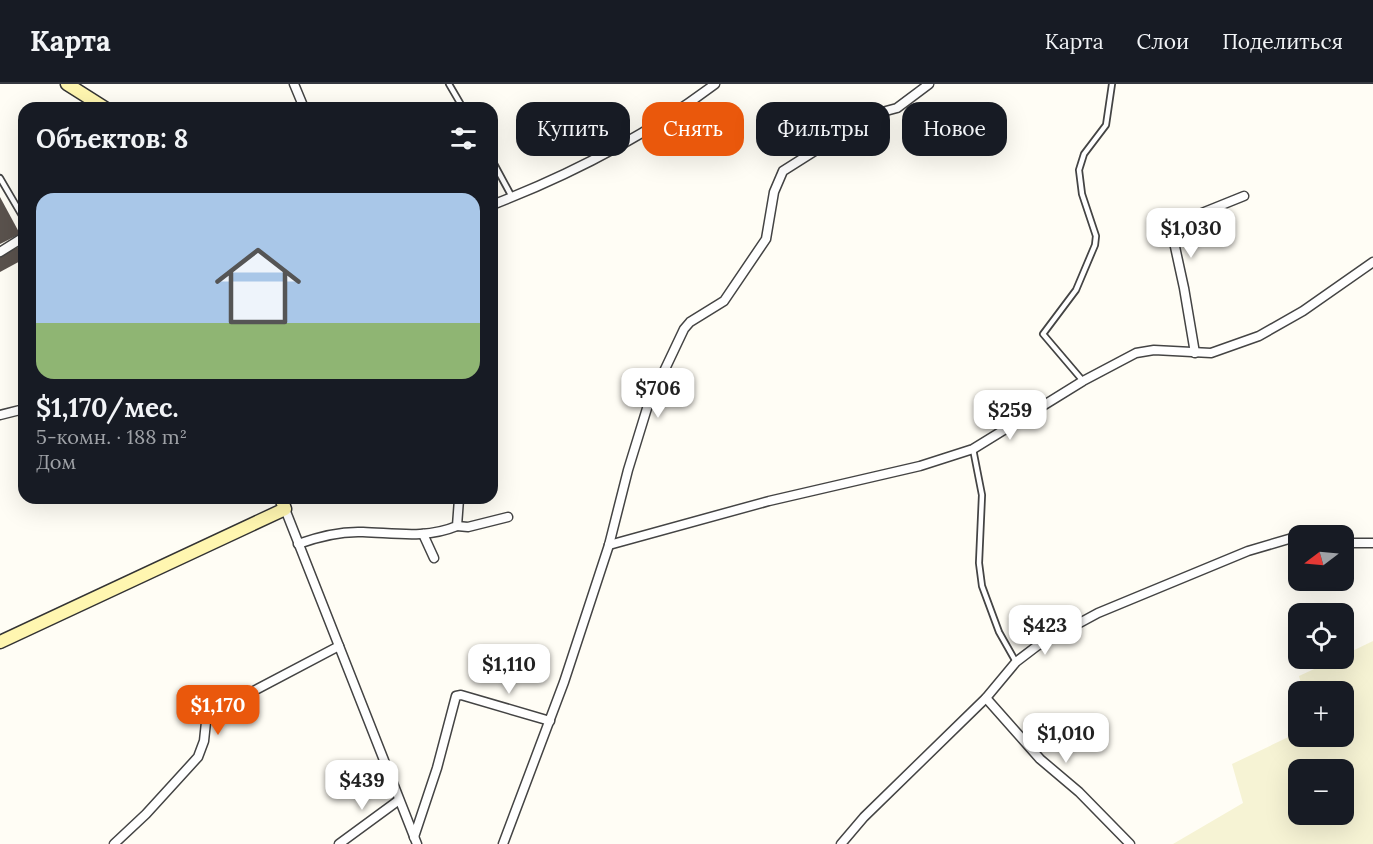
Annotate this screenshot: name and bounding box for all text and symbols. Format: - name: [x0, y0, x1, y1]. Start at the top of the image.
- text: Карта: [30, 23, 111, 59]
- text: Карта: [1045, 28, 1104, 55]
- text: Слои: [1137, 28, 1189, 55]
- text: Поделиться: [1222, 28, 1343, 55]
- chip: Купить: [516, 102, 630, 156]
- chip: Снять: [642, 102, 744, 156]
- chip: Фильтры: [756, 102, 890, 156]
- chip: Новое: [902, 102, 1007, 156]
- text: Объектов: 8: [36, 122, 189, 155]
- icon: filters: [447, 122, 480, 155]
- pin: $1,030: [1142, 208, 1240, 259]
- text: $1,030: [1160, 215, 1222, 240]
- icon: home: [204, 232, 312, 340]
- pin: $706: [622, 368, 694, 419]
- text: $706: [635, 375, 681, 400]
- pin: $259: [974, 390, 1046, 441]
- text: $1,170/мес.: [36, 391, 178, 424]
- text: $259: [988, 397, 1032, 422]
- text: 5-комн. · 188 m²: [36, 424, 187, 449]
- text: Дом: [36, 449, 76, 474]
- north arrow: [1288, 525, 1354, 591]
- map controls: [1288, 525, 1354, 825]
- button: locate: [1288, 603, 1354, 669]
- pin: $423: [1009, 605, 1081, 656]
- text: $423: [1023, 612, 1067, 637]
- pin: $1,110: [460, 644, 558, 695]
- text: $1,110: [482, 651, 536, 676]
- button: +: [1288, 681, 1354, 747]
- pin: $1,170: [169, 685, 267, 736]
- text: $1,170: [190, 692, 246, 717]
- pin: $1,010: [1017, 713, 1115, 764]
- text: $1,010: [1037, 720, 1095, 745]
- button: −: [1288, 759, 1354, 825]
- pin: $439: [326, 760, 398, 811]
- text: $439: [339, 767, 385, 792]

